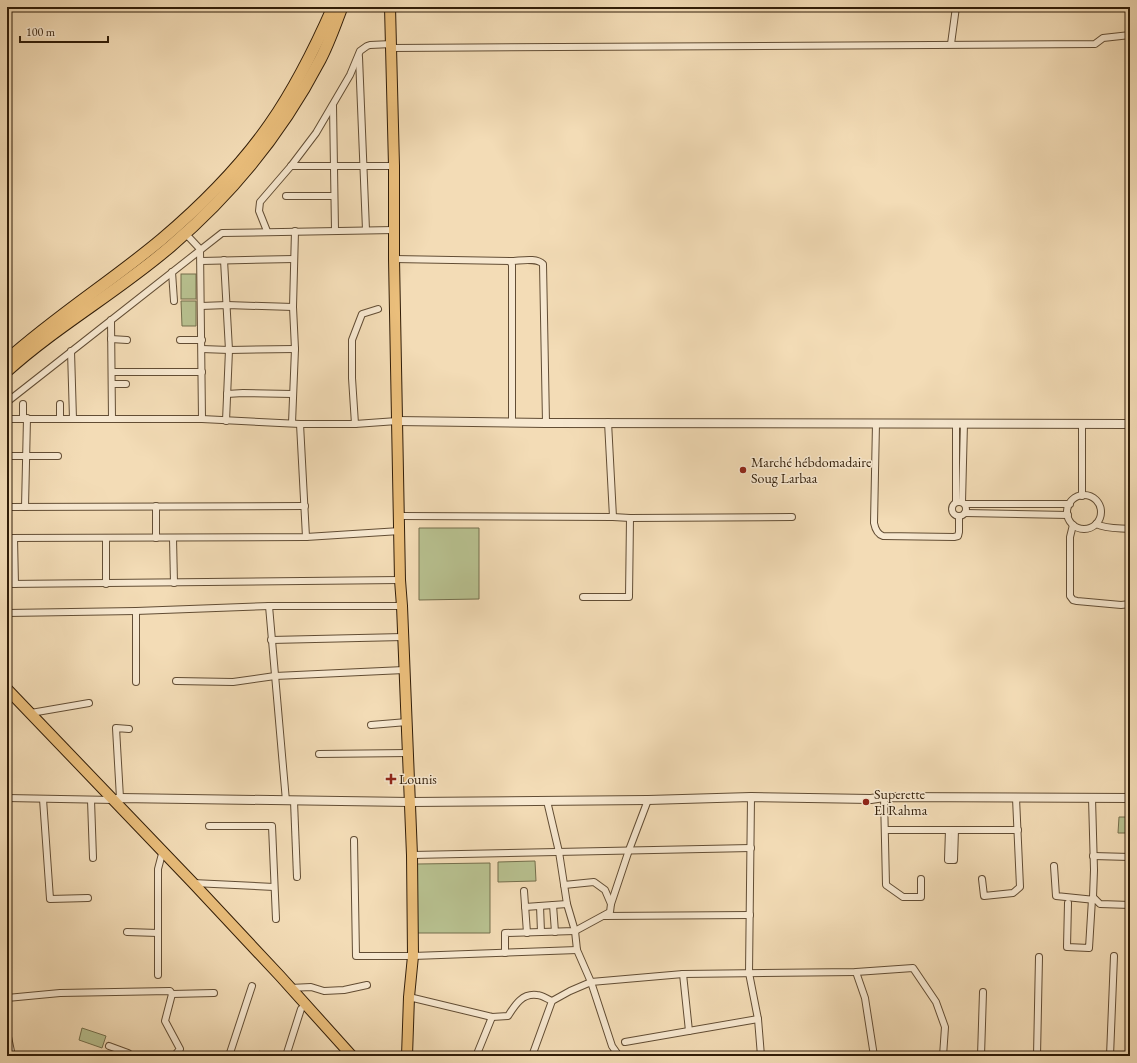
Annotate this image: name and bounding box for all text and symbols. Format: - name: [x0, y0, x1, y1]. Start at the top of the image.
- scale bar: [20, 18, 108, 44]
- text: 100 m: [26, 24, 56, 40]
- place label: Marché hébdomadaire Soug Larbaa: [751, 453, 872, 487]
- marker: Marché hébdomadaire Soug Larbaa: [738, 465, 748, 475]
- place label: Lounis: [399, 770, 437, 788]
- marker: Lounis: [386, 774, 396, 784]
- place label: Superette El Rahma: [874, 785, 928, 819]
- marker: Superette El Rahma: [861, 797, 871, 807]

